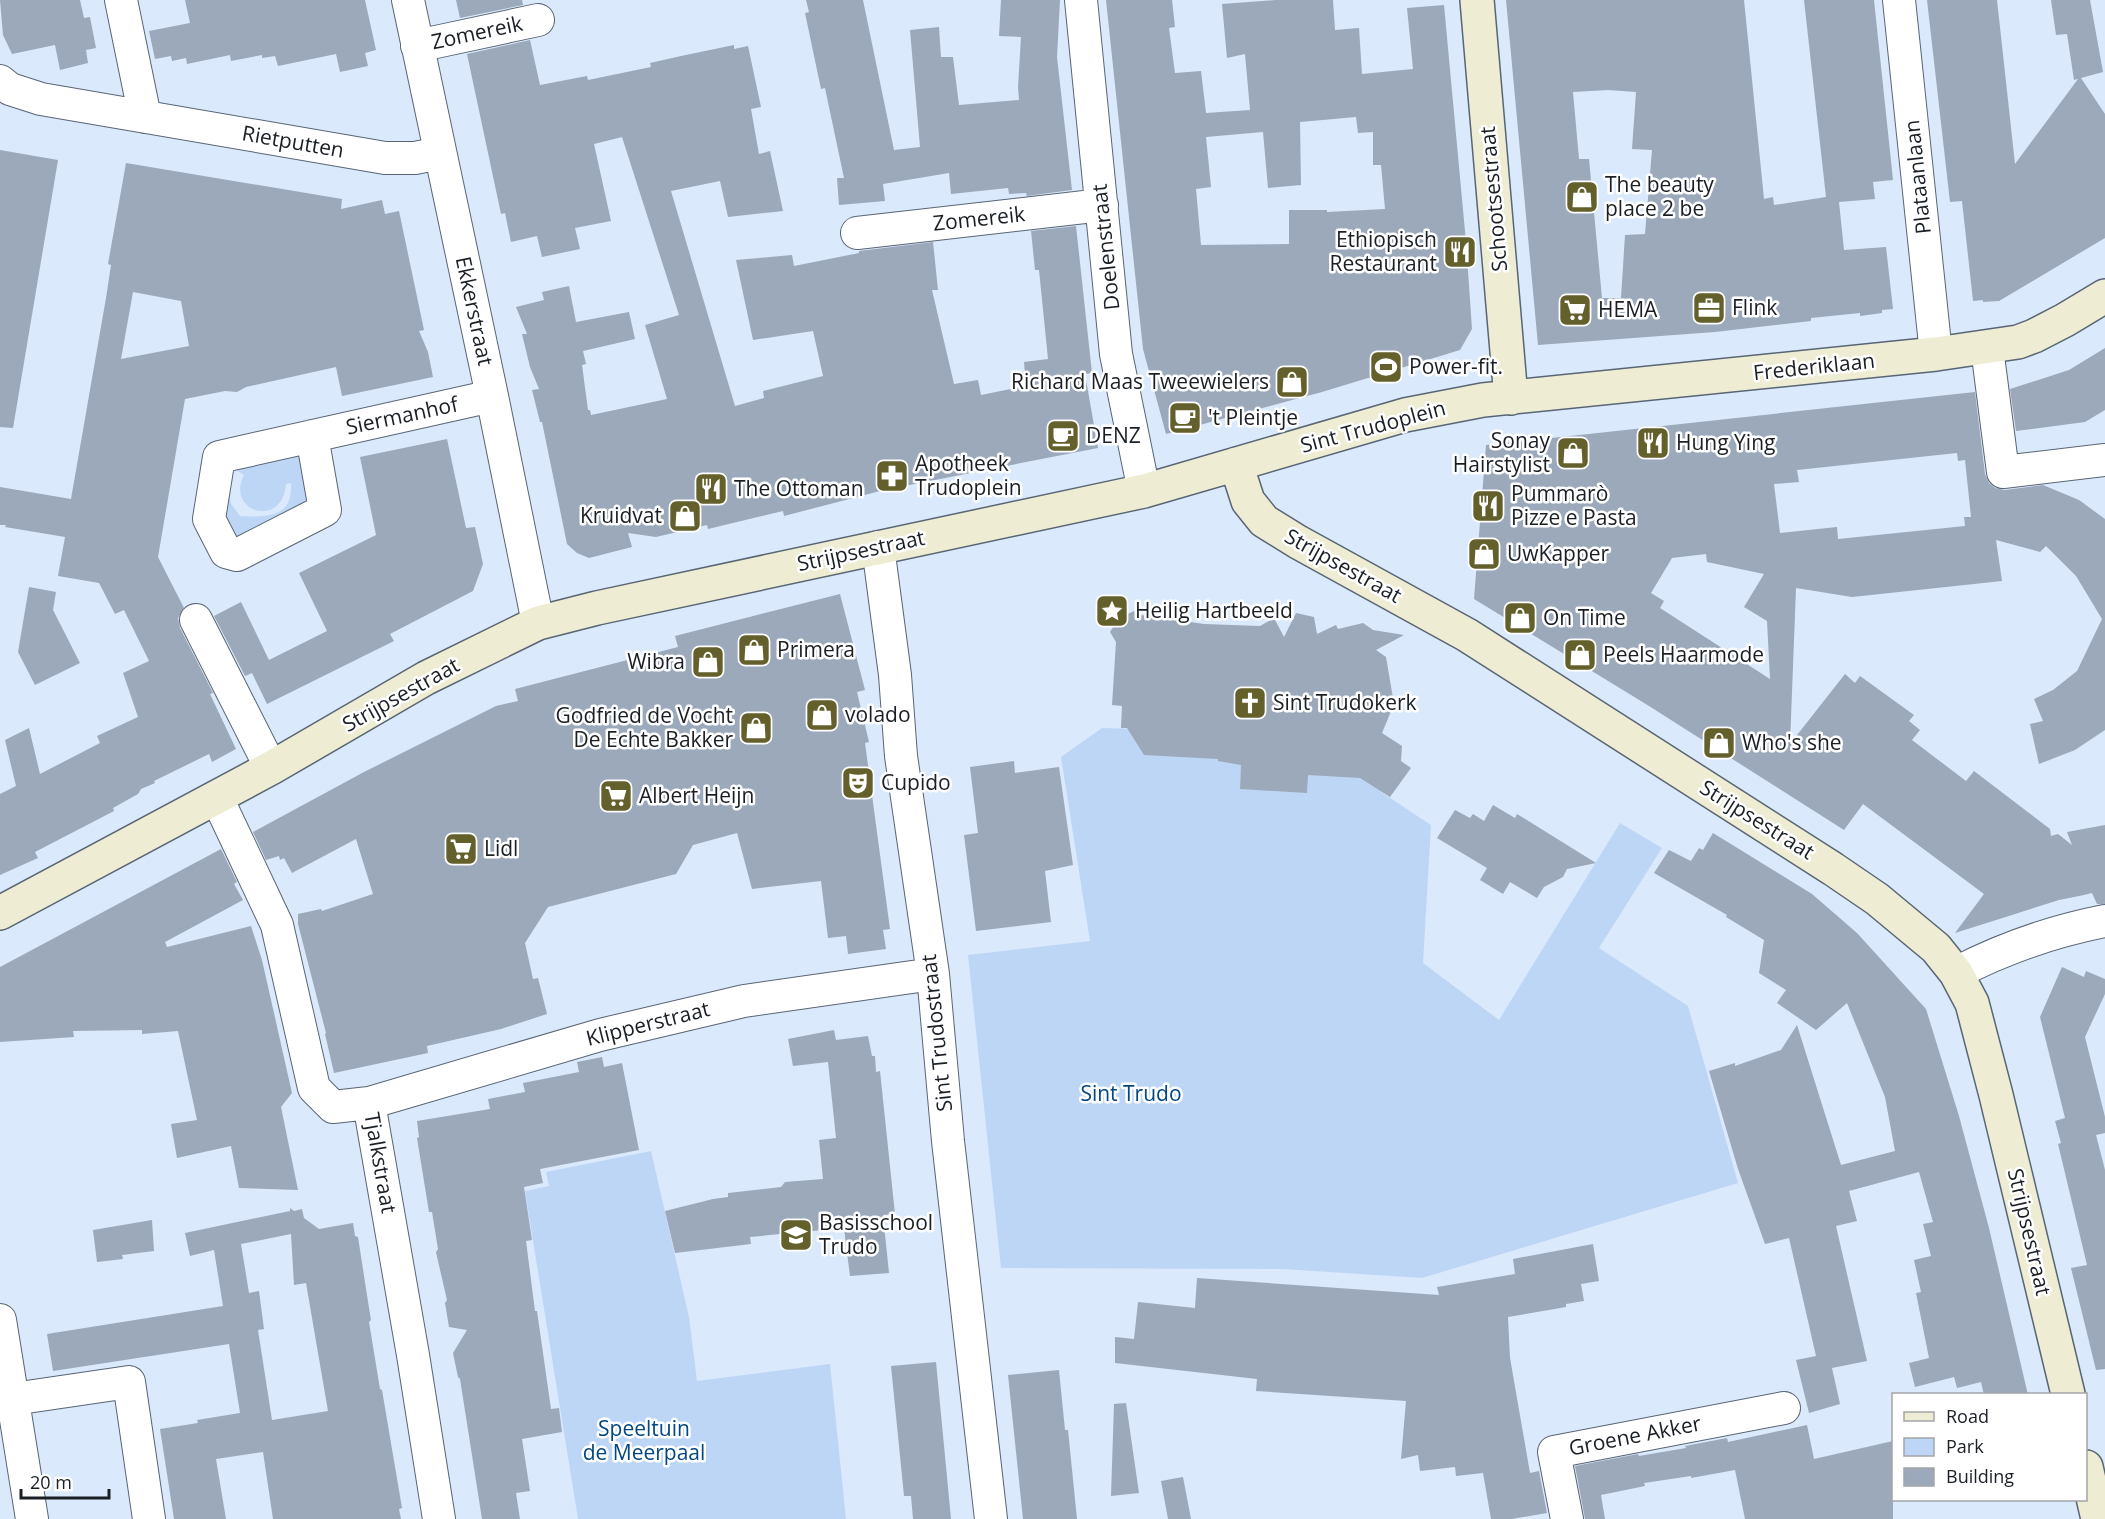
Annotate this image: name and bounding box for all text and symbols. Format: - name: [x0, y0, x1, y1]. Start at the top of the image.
- street label: Zomereik: [429, 9, 525, 55]
- street label: Rietputten: [240, 118, 346, 164]
- street label: Plataanlaan: [1897, 119, 1937, 236]
- street label: Schootsestraat: [1473, 125, 1513, 273]
- place label: The beauty place 2 be: [1605, 170, 1714, 222]
- shop icon: The beauty place 2 be: [1564, 179, 1600, 215]
- street label: Doelenstraat: [1084, 183, 1126, 311]
- street label: Zomereik: [931, 199, 1026, 237]
- place label: Ethiopisch Restaurant: [1330, 225, 1437, 277]
- restaurant icon: Ethiopisch Restaurant: [1442, 234, 1478, 270]
- street label: Ekkerstraat: [450, 254, 500, 368]
- office icon: Flink: [1691, 290, 1727, 326]
- supermarket icon: HEMA: [1557, 292, 1593, 328]
- place label: Flink: [1732, 293, 1777, 321]
- place label: HEMA: [1598, 295, 1658, 323]
- street label: Frederiklaan: [1752, 346, 1876, 386]
- sports icon: Power-fit.: [1368, 349, 1404, 385]
- place label: Power-fit.: [1409, 352, 1503, 380]
- shop icon: Richard Maas Tweewielers: [1274, 364, 1310, 400]
- place label: Richard Maas Tweewielers: [1011, 367, 1269, 395]
- street label: Siermanhof: [343, 389, 462, 441]
- street label: Sint Trudoplein: [1297, 393, 1448, 459]
- cafe icon: 't Pleintje: [1167, 400, 1203, 436]
- place label: 't Pleintje: [1208, 403, 1298, 431]
- cafe icon: DENZ: [1045, 418, 1081, 454]
- place label: DENZ: [1086, 421, 1141, 449]
- restaurant icon: Hung Ying: [1635, 425, 1671, 461]
- place label: Sonay Hairstylist: [1453, 426, 1550, 478]
- place label: Hung Ying: [1676, 428, 1775, 456]
- shop icon: Sonay Hairstylist: [1555, 435, 1591, 471]
- place label: Apotheek Trudoplein: [915, 449, 1022, 501]
- pharmacy icon: Apotheek Trudoplein: [874, 458, 910, 494]
- restaurant icon: The Ottoman: [693, 471, 729, 507]
- place label: The Ottoman: [734, 474, 864, 502]
- place label: Pummarò Pizze e Pasta: [1511, 479, 1637, 531]
- restaurant icon: Pummarò Pizze e Pasta: [1470, 488, 1506, 524]
- shop icon: Kruidvat: [667, 498, 703, 534]
- place label: Kruidvat: [580, 501, 662, 529]
- street label: Strijpsestraat: [1280, 521, 1407, 609]
- street label: Strijpsestraat: [794, 523, 927, 577]
- shop icon: UwKapper: [1466, 536, 1502, 572]
- place label: UwKapper: [1507, 539, 1610, 567]
- place icon: Heilig Hartbeeld: [1094, 593, 1130, 629]
- place label: Heilig Hartbeeld: [1135, 596, 1293, 624]
- shop icon: On Time: [1502, 600, 1538, 636]
- place label: On Time: [1543, 603, 1626, 631]
- shop icon: Primera: [736, 632, 772, 668]
- place label: Primera: [777, 635, 855, 663]
- shop icon: Peels Haarmode: [1562, 637, 1598, 673]
- place label: Peels Haarmode: [1603, 640, 1764, 668]
- shop icon: Wibra: [690, 644, 726, 680]
- place label: Wibra: [627, 647, 685, 675]
- street label: Strijpsestraat: [337, 650, 464, 738]
- church icon: Sint Trudokerk: [1232, 685, 1268, 721]
- place label: Sint Trudokerk: [1273, 688, 1417, 716]
- shop icon: volado: [804, 697, 840, 733]
- place label: volado: [845, 700, 911, 728]
- place label: Godfried de Vocht De Echte Bakker: [556, 701, 733, 753]
- shop icon: Godfried de Vocht De Echte Bakker: [738, 710, 774, 746]
- shop icon: Who's she: [1701, 725, 1737, 761]
- place label: Who's she: [1742, 728, 1842, 756]
- theatre icon: Cupido: [840, 765, 876, 801]
- place label: Cupido: [881, 768, 951, 796]
- street label: Strijpsestraat: [1695, 773, 1820, 865]
- supermarket icon: Albert Heijn: [598, 778, 634, 814]
- place label: Albert Heijn: [639, 781, 755, 809]
- supermarket icon: Lidl: [443, 831, 479, 867]
- place label: Lidl: [484, 834, 518, 862]
- street label: Sint Trudostraat: [914, 953, 958, 1113]
- street label: Klipperstraat: [583, 994, 712, 1052]
- park label: Sint Trudo: [1080, 1079, 1182, 1107]
- street label: Tjalkstraat: [358, 1110, 404, 1215]
- street label: Strijpsestraat: [2002, 1165, 2058, 1298]
- place label: Basisschool Trudo: [819, 1208, 933, 1260]
- school or university icon: Basisschool Trudo: [778, 1217, 814, 1253]
- legend: [1892, 1393, 2087, 1501]
- text: Road: [1946, 1404, 1989, 1428]
- street label: Groene Akker: [1566, 1408, 1704, 1462]
- park label: Speeltuin de Meerpaal: [583, 1414, 705, 1466]
- text: Park: [1946, 1434, 1984, 1458]
- scale bar: [21, 1462, 110, 1500]
- text: Building: [1946, 1464, 2014, 1488]
- text: 20 m: [30, 1470, 72, 1494]

